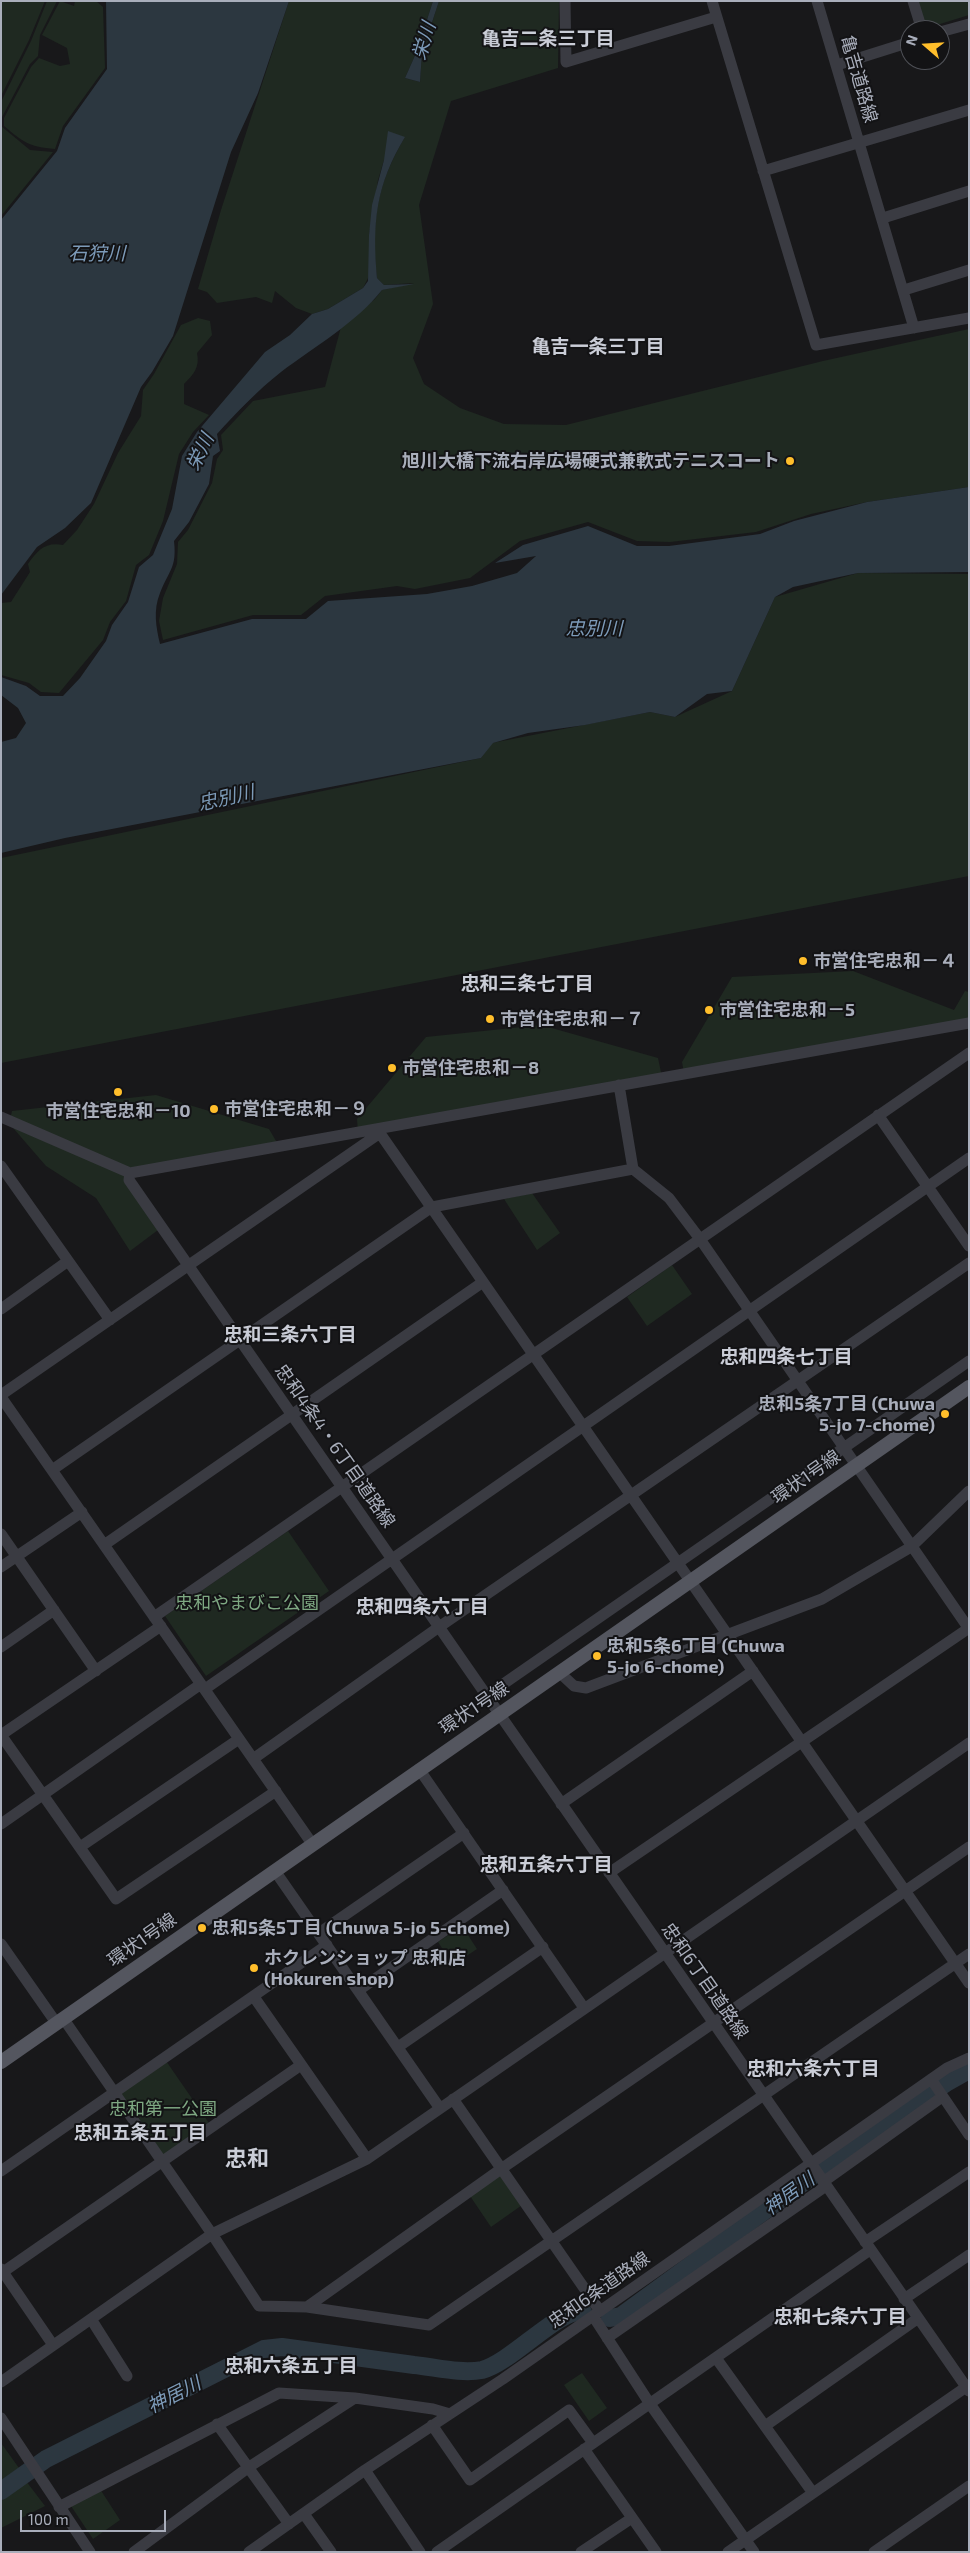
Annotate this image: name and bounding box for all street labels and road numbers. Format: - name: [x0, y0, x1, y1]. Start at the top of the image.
- street label: 亀吉道路線: [836, 33, 882, 125]
- street label: 忠和4条4・6丁目道路線: [270, 1360, 400, 1532]
- street label: 環状1号線: [767, 1445, 845, 1509]
- street label: 環状1号線: [435, 1677, 513, 1739]
- street label: 環状1号線: [103, 1908, 181, 1972]
- street label: 忠和6丁目道路線: [657, 1919, 753, 2043]
- street label: 忠和6条道路線: [544, 2247, 654, 2333]

